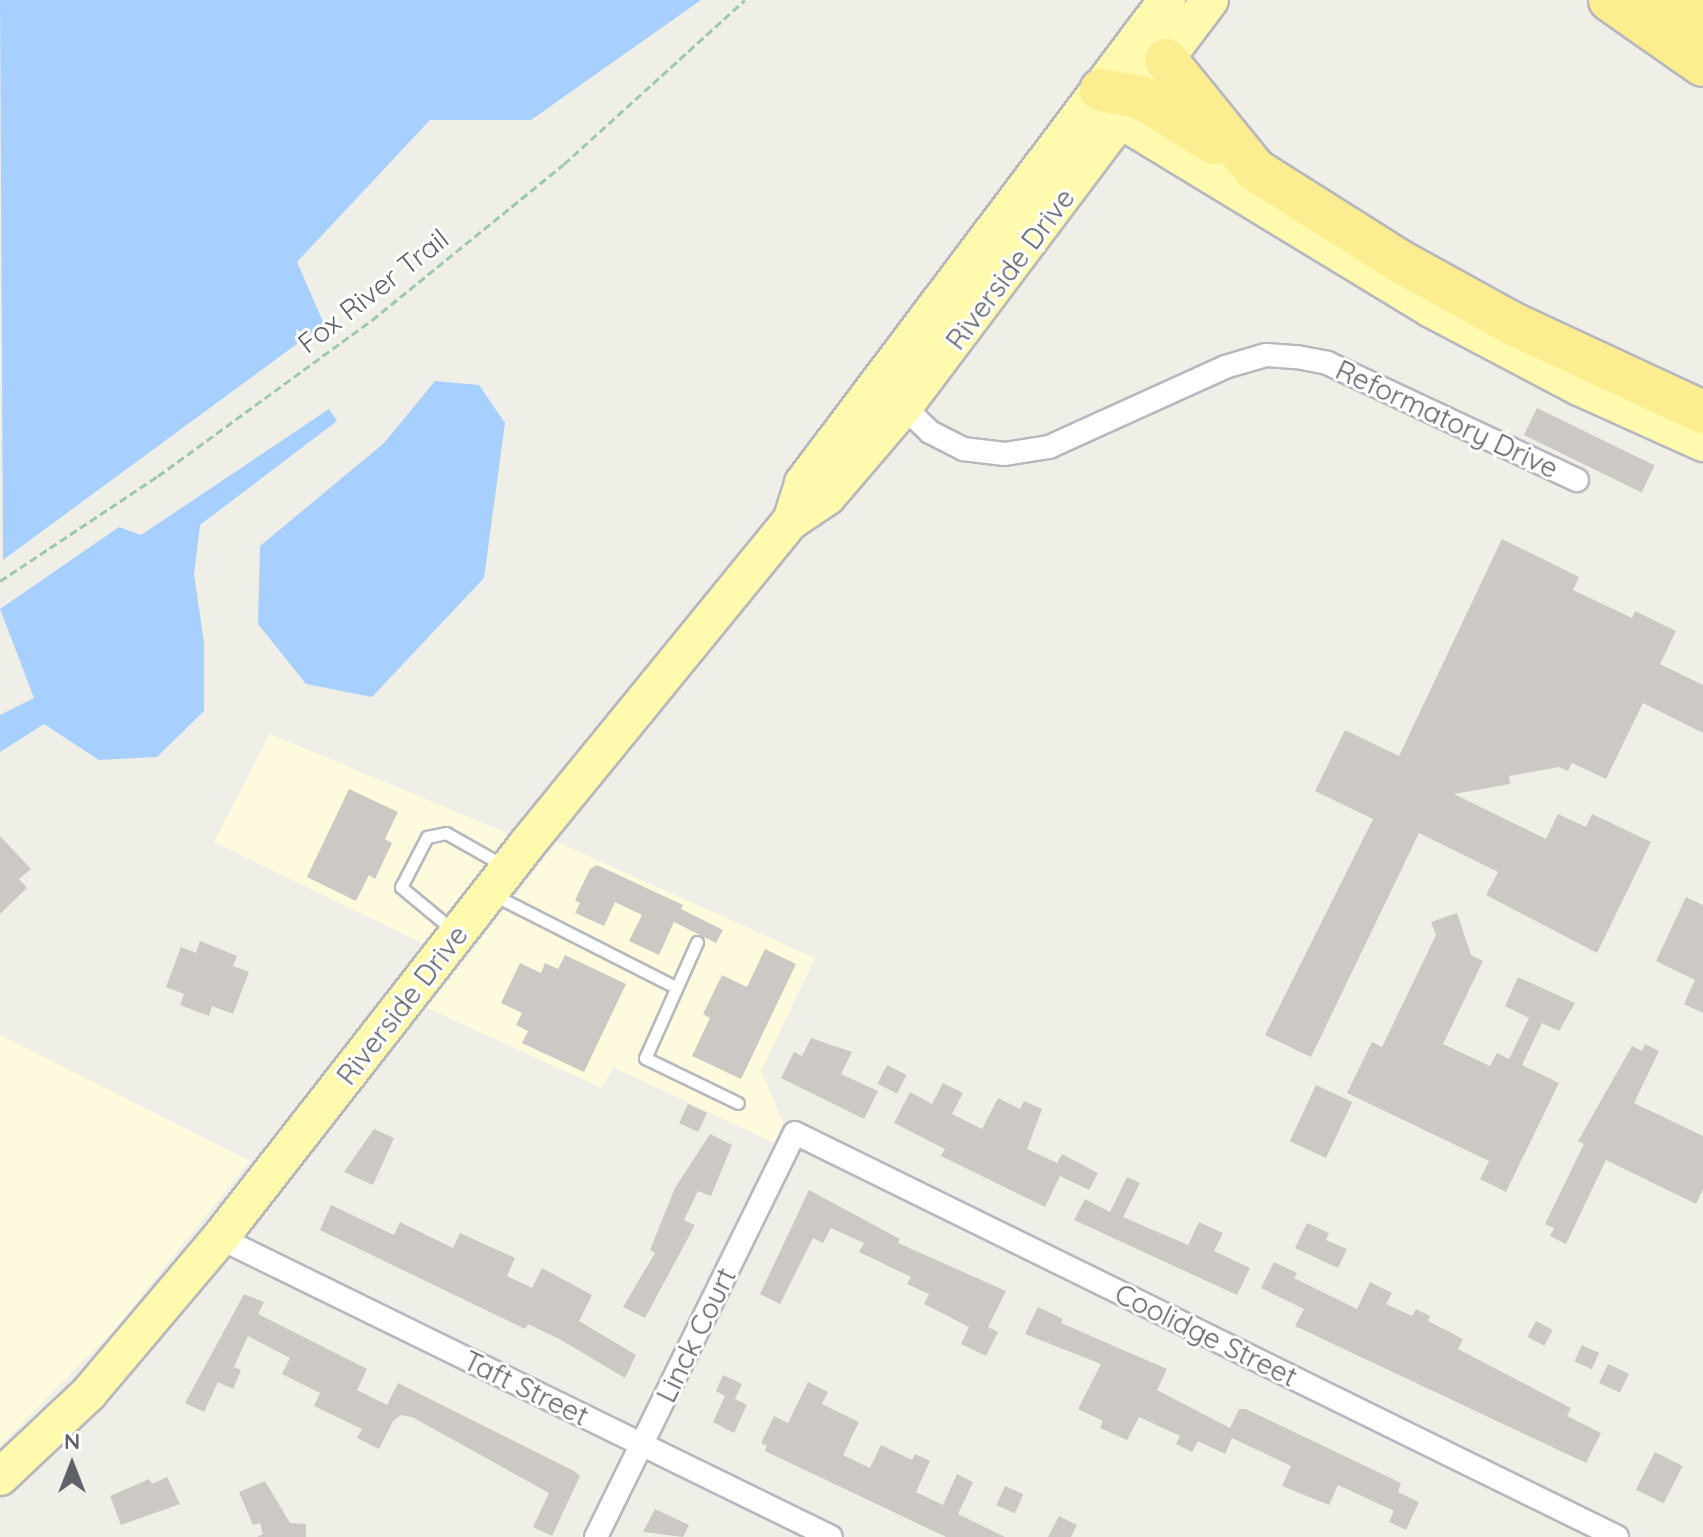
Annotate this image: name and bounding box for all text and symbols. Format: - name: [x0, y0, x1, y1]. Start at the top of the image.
- street label: Riverside Drive: [939, 182, 1081, 356]
- street label: Fox River Trail: [291, 222, 455, 360]
- street label: Reformatory Drive: [1330, 353, 1564, 485]
- street label: Riverside Drive: [329, 919, 475, 1091]
- street label: Linck Court: [649, 1262, 743, 1408]
- street label: Coolidge Street: [1109, 1276, 1303, 1394]
- street label: Taft Street: [458, 1343, 594, 1433]
- north arrow: [32, 1425, 112, 1505]
- text: N: [64, 1427, 80, 1455]

